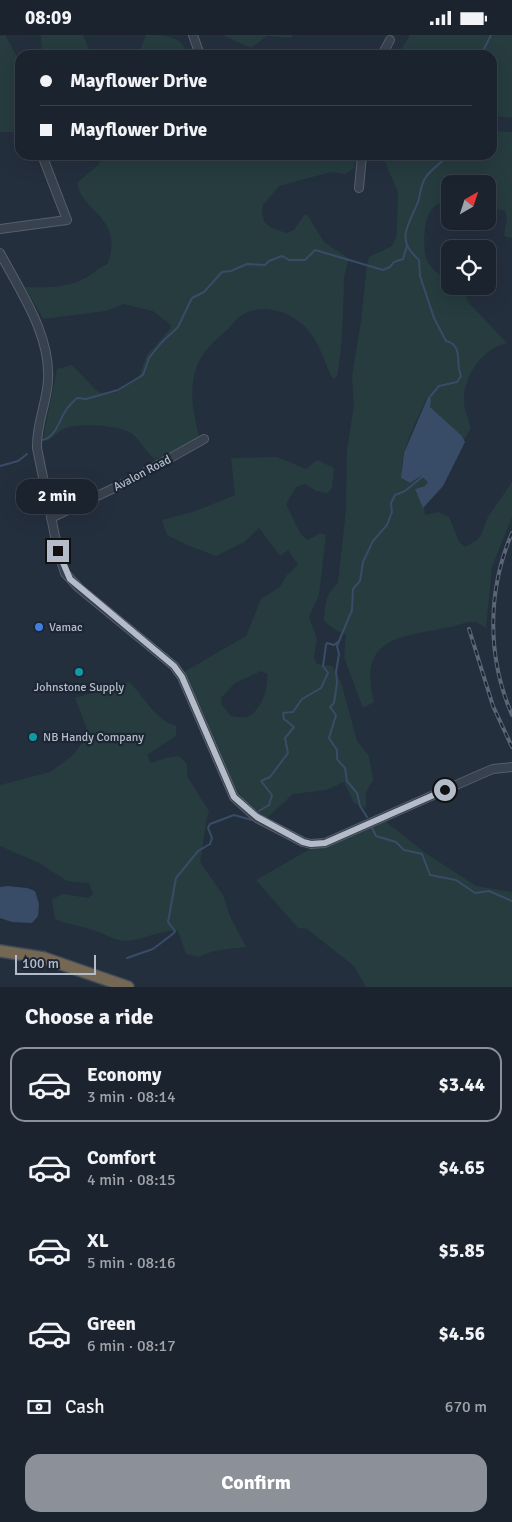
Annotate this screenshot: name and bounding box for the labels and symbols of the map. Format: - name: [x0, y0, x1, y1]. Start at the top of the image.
- north arrow: [441, 175, 496, 230]
- street label: Avalon Road: [111, 452, 174, 495]
- callout: 2 min: [17, 479, 99, 513]
- route end: [47, 540, 69, 562]
- place label: Vamac: [49, 620, 83, 635]
- marker: Vamac: [33, 621, 45, 633]
- marker: Johnstone Supply: [73, 666, 85, 678]
- place label: Johnstone Supply: [34, 680, 125, 695]
- place label: NB Handy Company: [43, 730, 144, 745]
- marker: NB Handy Company: [27, 731, 39, 743]
- route start: [434, 779, 456, 801]
- scale bar: [15, 952, 96, 975]

